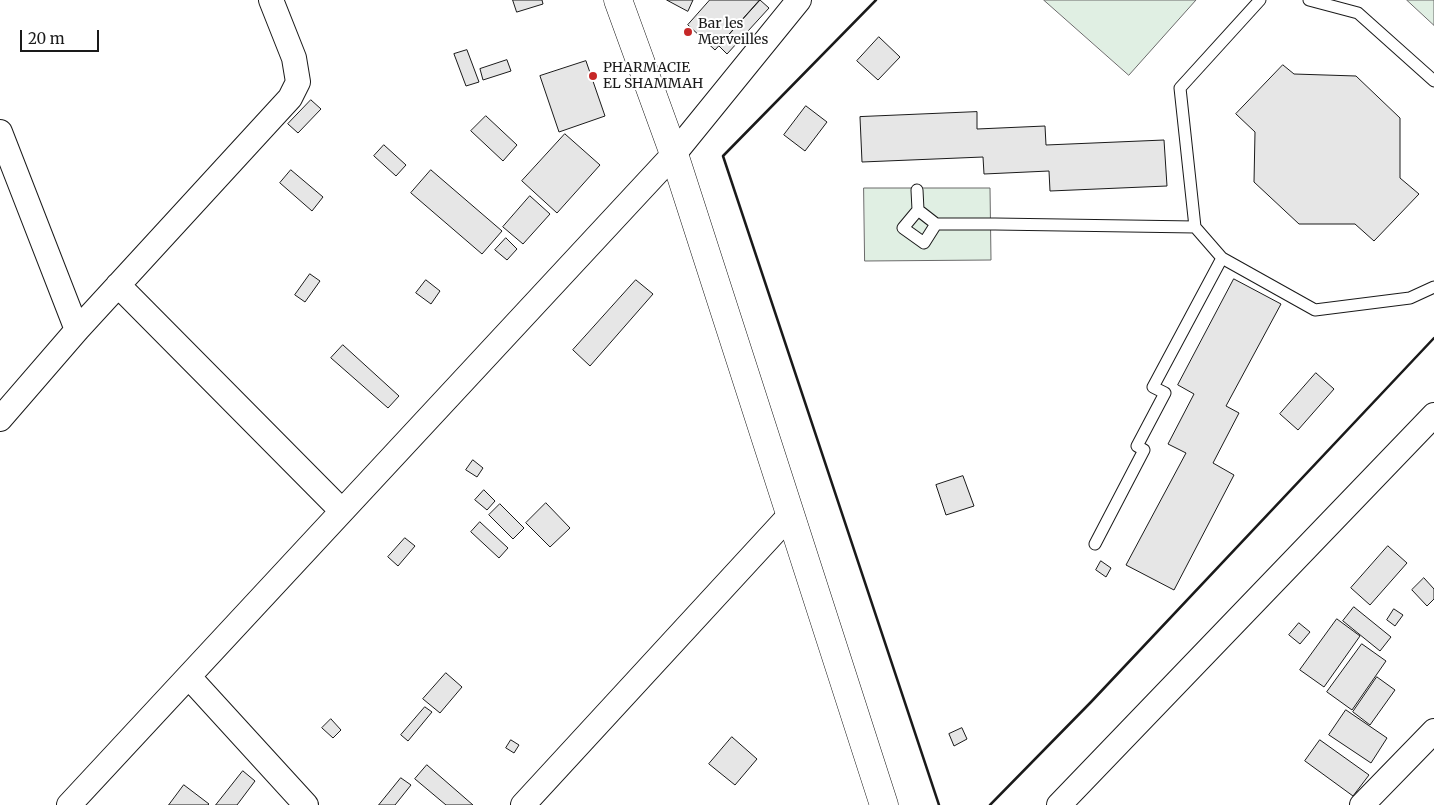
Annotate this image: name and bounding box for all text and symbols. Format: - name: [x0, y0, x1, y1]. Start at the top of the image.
- place label: Bar les Merveilles: [698, 16, 768, 48]
- scale bar: [22, 20, 101, 52]
- marker: Bar les Merveilles: [682, 26, 694, 38]
- text: 20 m: [28, 29, 65, 48]
- place label: PHARMACIE EL SHAMMAH: [603, 60, 703, 92]
- marker: PHARMACIE EL SHAMMAH: [587, 70, 599, 82]

